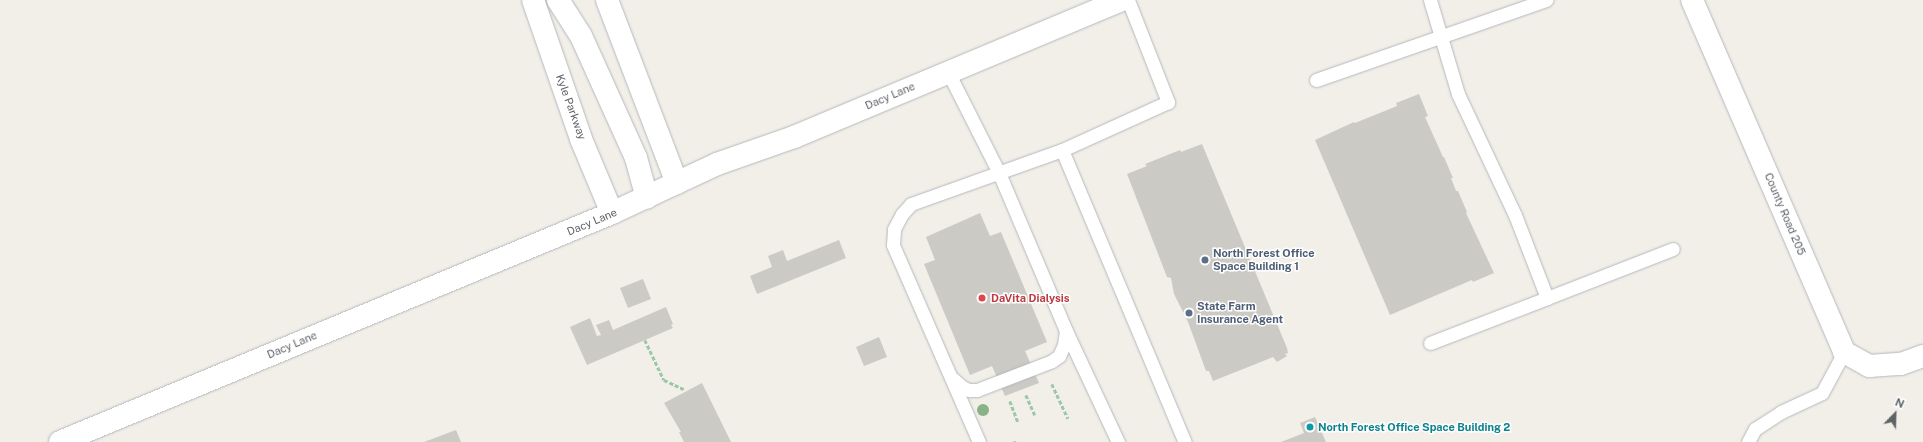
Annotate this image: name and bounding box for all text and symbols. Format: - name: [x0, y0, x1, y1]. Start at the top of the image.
- street label: Kyle Parkway: [553, 72, 589, 142]
- street label: Dacy Lane: [863, 80, 917, 112]
- street label: County Road 205: [1762, 171, 1808, 257]
- street label: Dacy Lane: [565, 206, 619, 238]
- place label: North Forest Office Space Building 1: [1213, 247, 1315, 273]
- marker: North Forest Office Space Building 1: [1200, 255, 1210, 265]
- place label: DaVita Dialysis: [991, 291, 1070, 305]
- marker: DaVita Dialysis: [976, 292, 988, 304]
- place label: State Farm Insurance Agent: [1197, 300, 1283, 326]
- marker: State Farm Insurance Agent: [1184, 308, 1194, 318]
- street label: Dacy Lane: [265, 329, 319, 361]
- north arrow: [1875, 394, 1915, 434]
- text: N: [1893, 396, 1906, 410]
- place label: North Forest Office Space Building 2: [1318, 420, 1510, 434]
- marker: North Forest Office Space Building 2: [1305, 422, 1315, 432]

